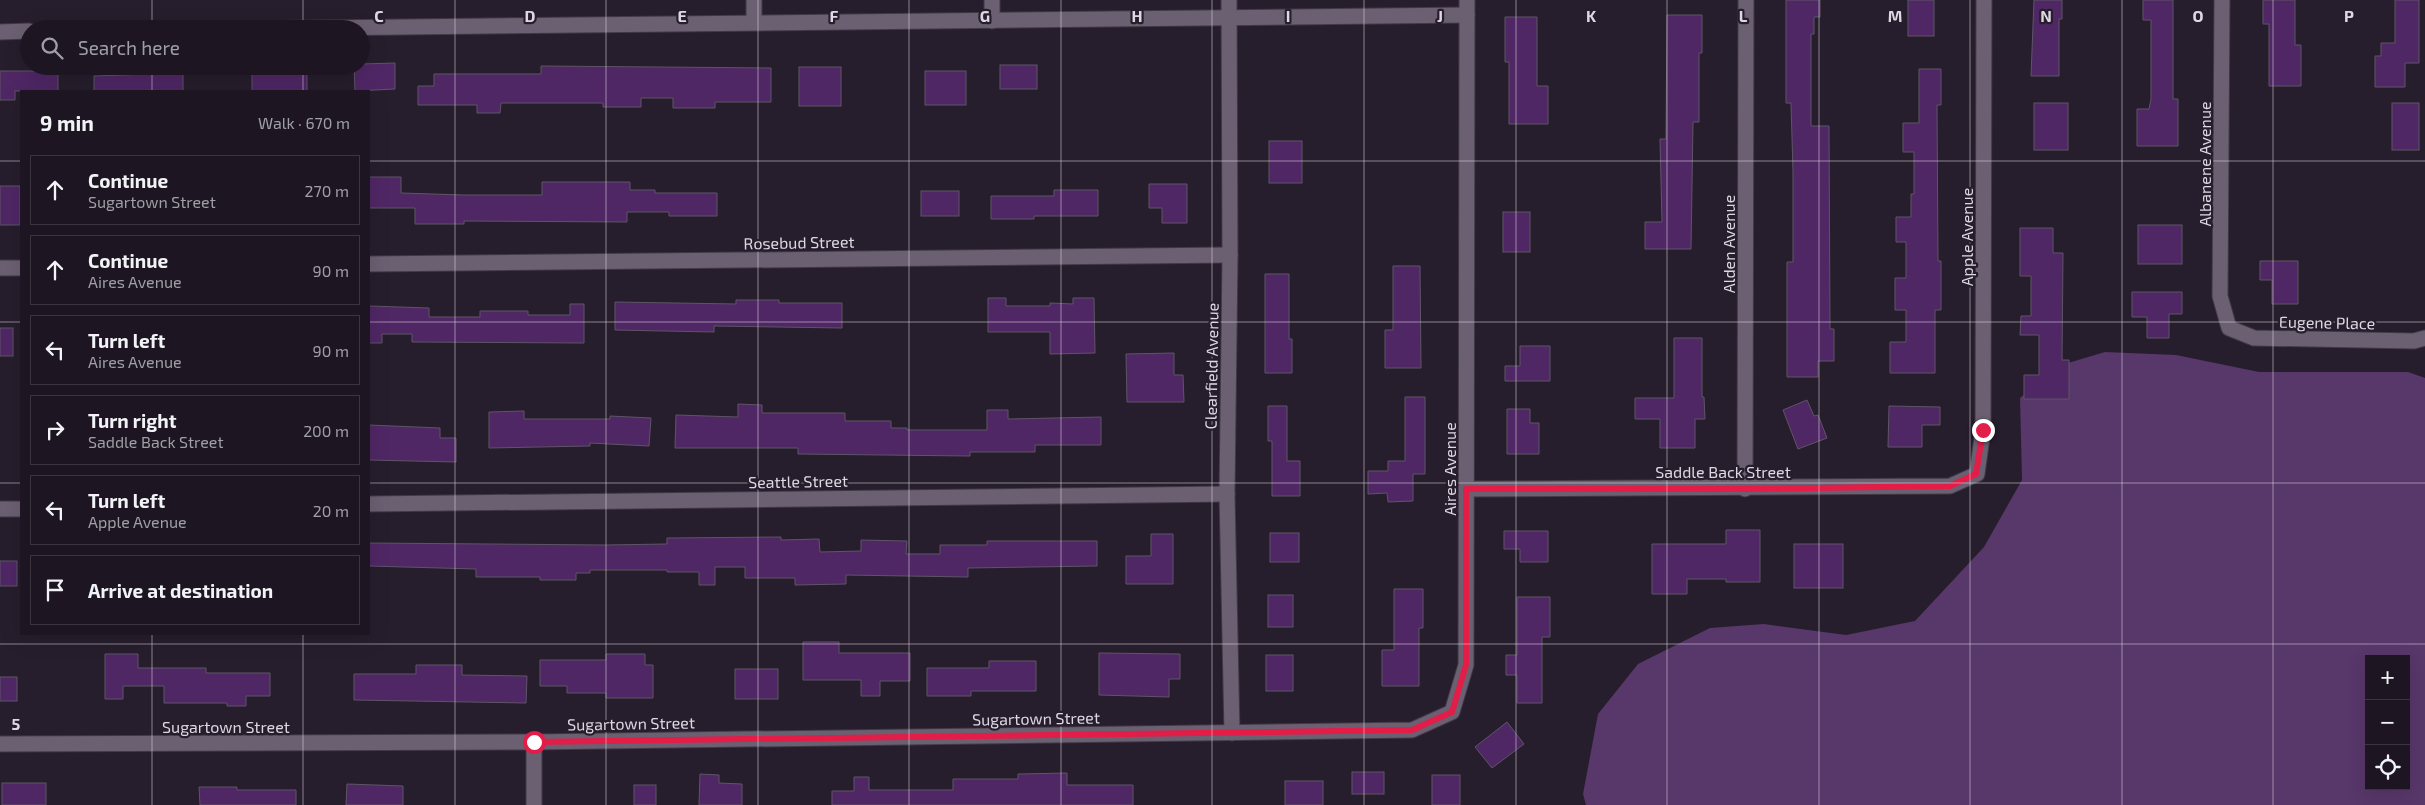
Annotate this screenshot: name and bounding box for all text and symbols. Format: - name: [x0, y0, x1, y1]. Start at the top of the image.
- text: C: [374, 6, 384, 25]
- text: D: [525, 6, 536, 25]
- text: E: [677, 6, 687, 25]
- text: F: [830, 6, 839, 25]
- text: G: [980, 6, 990, 25]
- text: H: [1131, 6, 1143, 25]
- text: I: [1286, 6, 1290, 25]
- text: J: [1437, 6, 1443, 25]
- text: K: [1586, 6, 1597, 25]
- text: L: [1739, 6, 1748, 25]
- text: M: [1888, 6, 1902, 25]
- text: N: [2040, 6, 2052, 25]
- text: O: [2192, 6, 2204, 25]
- text: P: [2344, 6, 2354, 25]
- search box: [20, 20, 370, 75]
- icon: search: [38, 34, 66, 62]
- text: Search here: [78, 36, 180, 59]
- street label: Albanene Avenue: [2195, 101, 2214, 227]
- text: 9 min: [40, 110, 94, 135]
- text: Walk · 670 m: [258, 113, 350, 132]
- text: Continue: [88, 169, 168, 192]
- icon: ahead: [41, 176, 69, 204]
- text: 270 m: [305, 181, 349, 200]
- street label: Apple Avenue: [1957, 188, 1976, 286]
- text: Sugartown Street: [88, 192, 216, 211]
- street label: Alden Avenue: [1719, 195, 1738, 293]
- street label: Rosebud Street: [743, 232, 855, 252]
- text: Continue: [88, 249, 168, 272]
- icon: ahead: [41, 256, 69, 284]
- text: 90 m: [313, 261, 349, 280]
- text: Aires Avenue: [88, 272, 182, 291]
- street label: Clearfield Avenue: [1200, 303, 1222, 429]
- street label: Eugene Place: [2279, 312, 2375, 332]
- text: Turn left: [88, 329, 165, 352]
- icon: left: [41, 336, 69, 364]
- text: 90 m: [313, 341, 349, 360]
- text: Aires Avenue: [88, 352, 182, 371]
- text: Turn right: [88, 409, 176, 432]
- icon: right: [41, 416, 69, 444]
- route end: [1972, 419, 1995, 442]
- text: 200 m: [303, 421, 349, 440]
- street label: Aires Avenue: [1440, 422, 1459, 516]
- text: Saddle Back Street: [88, 432, 224, 451]
- street label: Saddle Back Street: [1655, 462, 1791, 481]
- street label: Seattle Street: [748, 471, 848, 491]
- text: Turn left: [88, 489, 165, 512]
- icon: left: [41, 496, 69, 524]
- text: 20 m: [313, 501, 349, 520]
- text: Apple Avenue: [88, 512, 187, 531]
- icon: arrive: [41, 576, 69, 604]
- text: Arrive at destination: [88, 579, 273, 602]
- map controls: [2365, 655, 2410, 790]
- button: +: [2365, 655, 2410, 700]
- button: −: [2365, 700, 2410, 745]
- street label: Sugartown Street: [972, 707, 1100, 729]
- street label: Sugartown Street: [567, 712, 695, 734]
- text: 5: [12, 714, 21, 733]
- street label: Sugartown Street: [162, 717, 290, 736]
- route start: [523, 731, 546, 754]
- button: locate: [2365, 745, 2410, 790]

